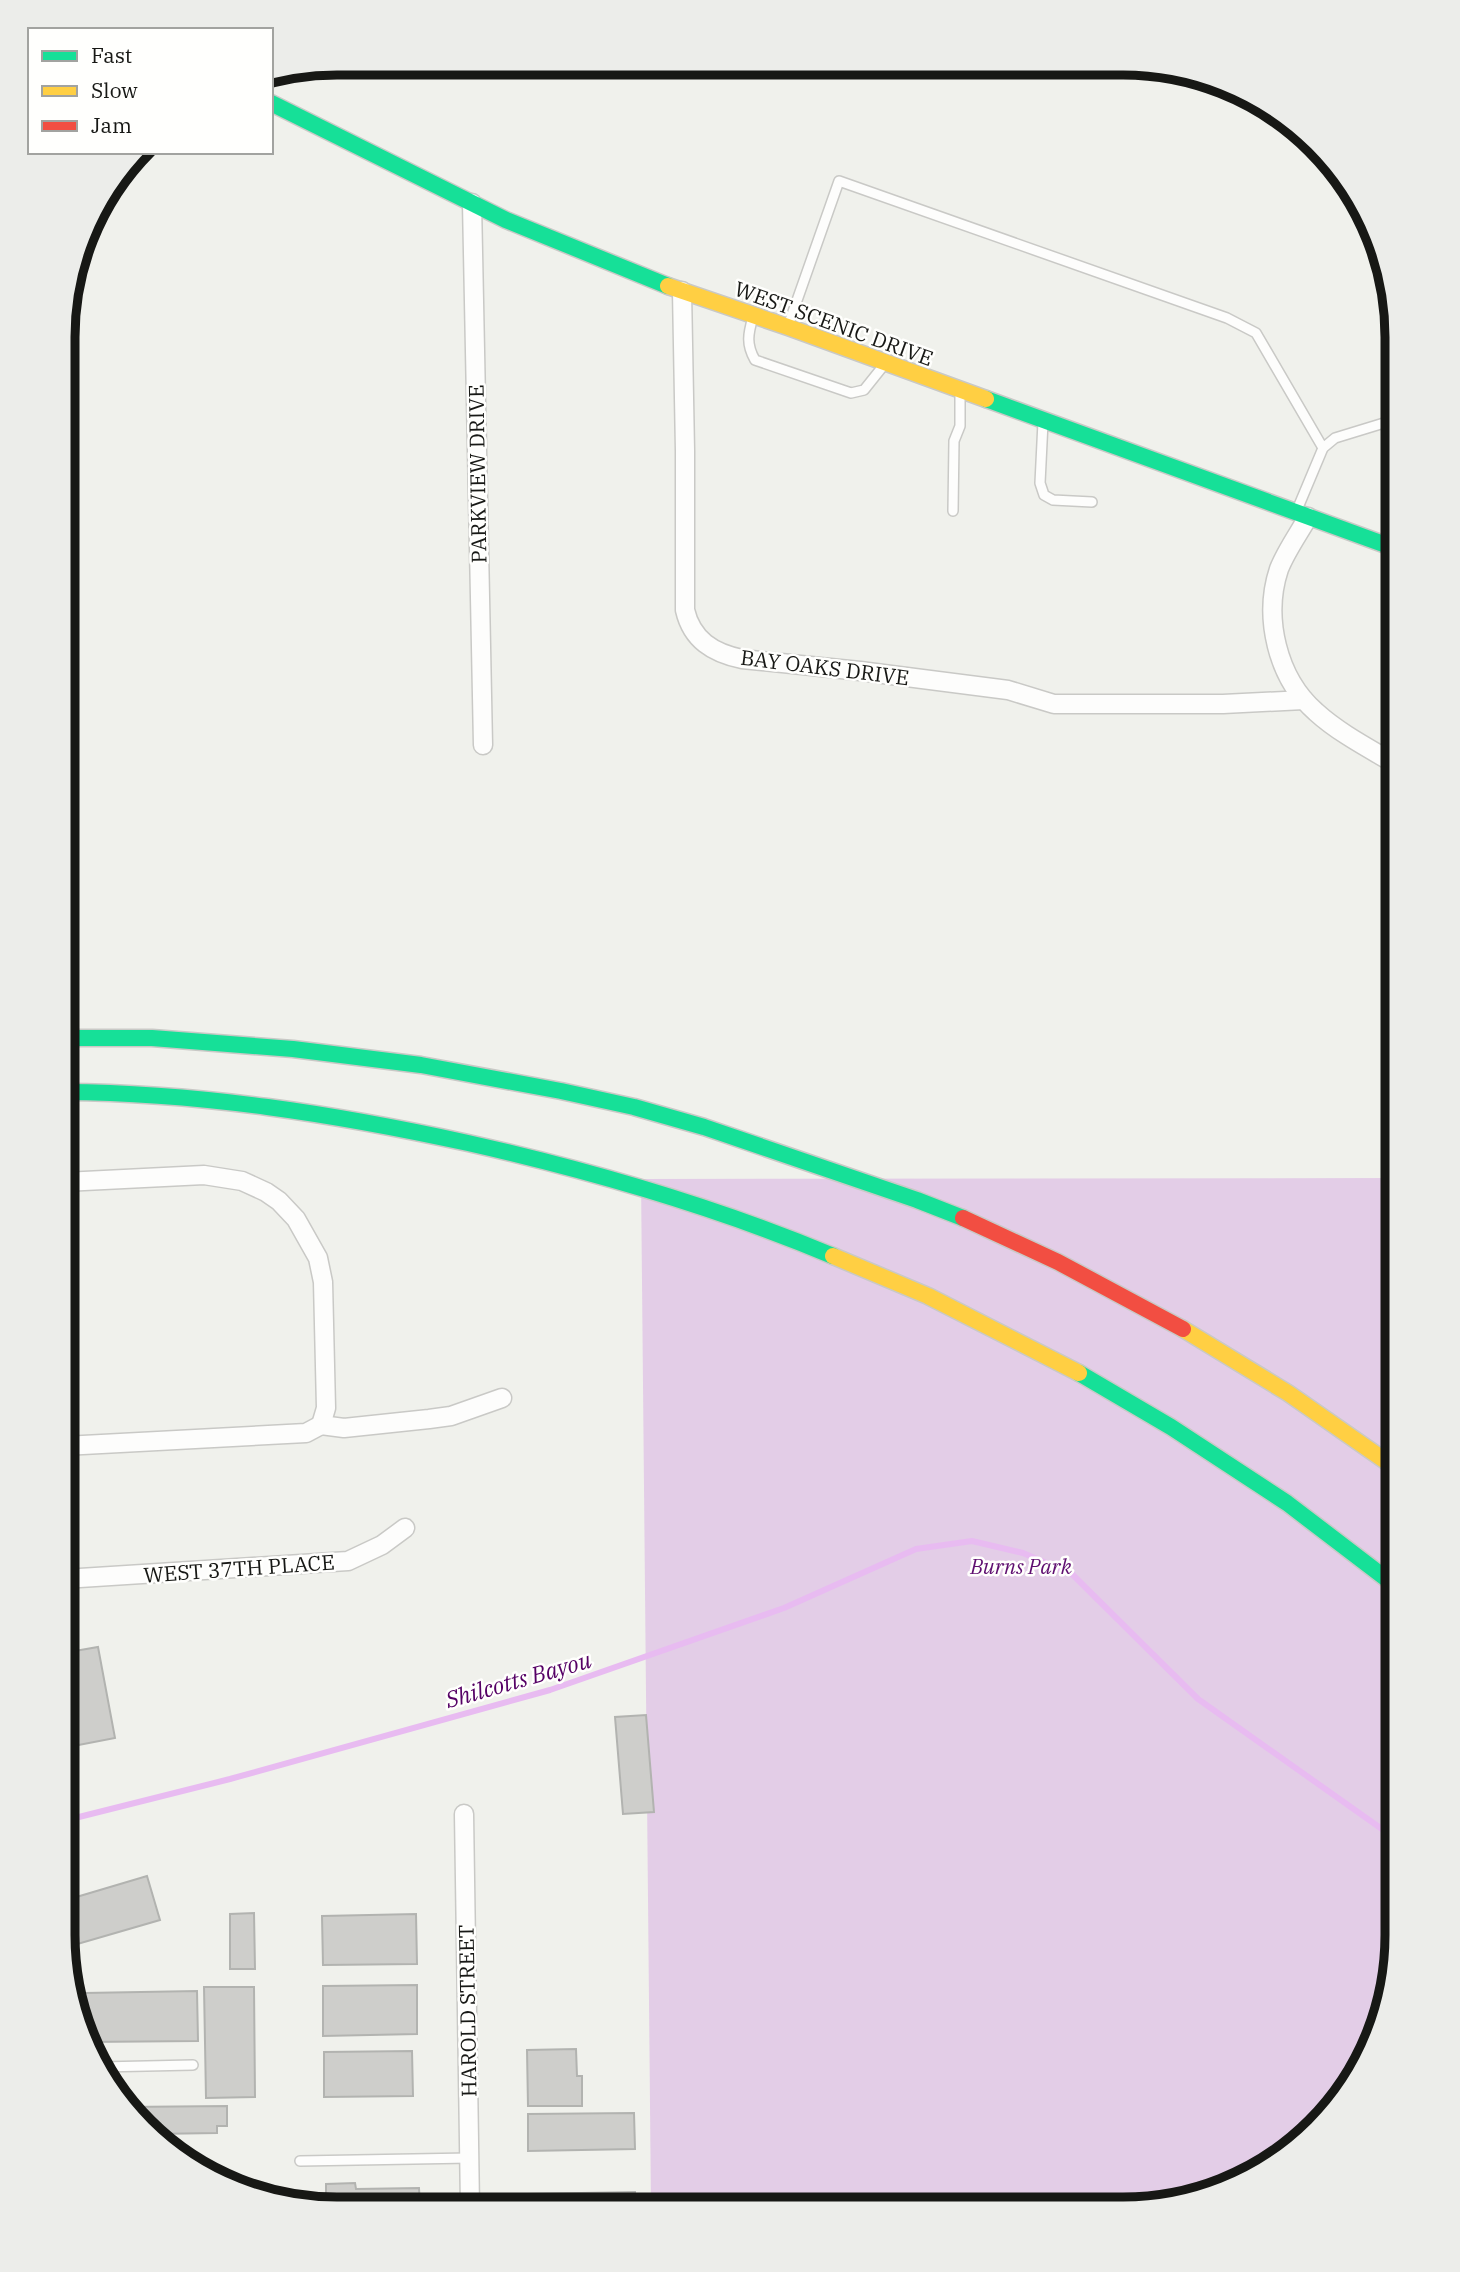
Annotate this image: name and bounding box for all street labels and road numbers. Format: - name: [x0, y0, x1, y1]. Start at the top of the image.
- street label: WEST SCENIC DRIVE: [731, 274, 937, 372]
- street label: PARKVIEW DRIVE: [461, 384, 493, 564]
- street label: BAY OAKS DRIVE: [739, 643, 911, 691]
- street label: WEST 37TH PLACE: [143, 1547, 335, 1589]
- street label: HAROLD STREET: [451, 1924, 483, 2098]

